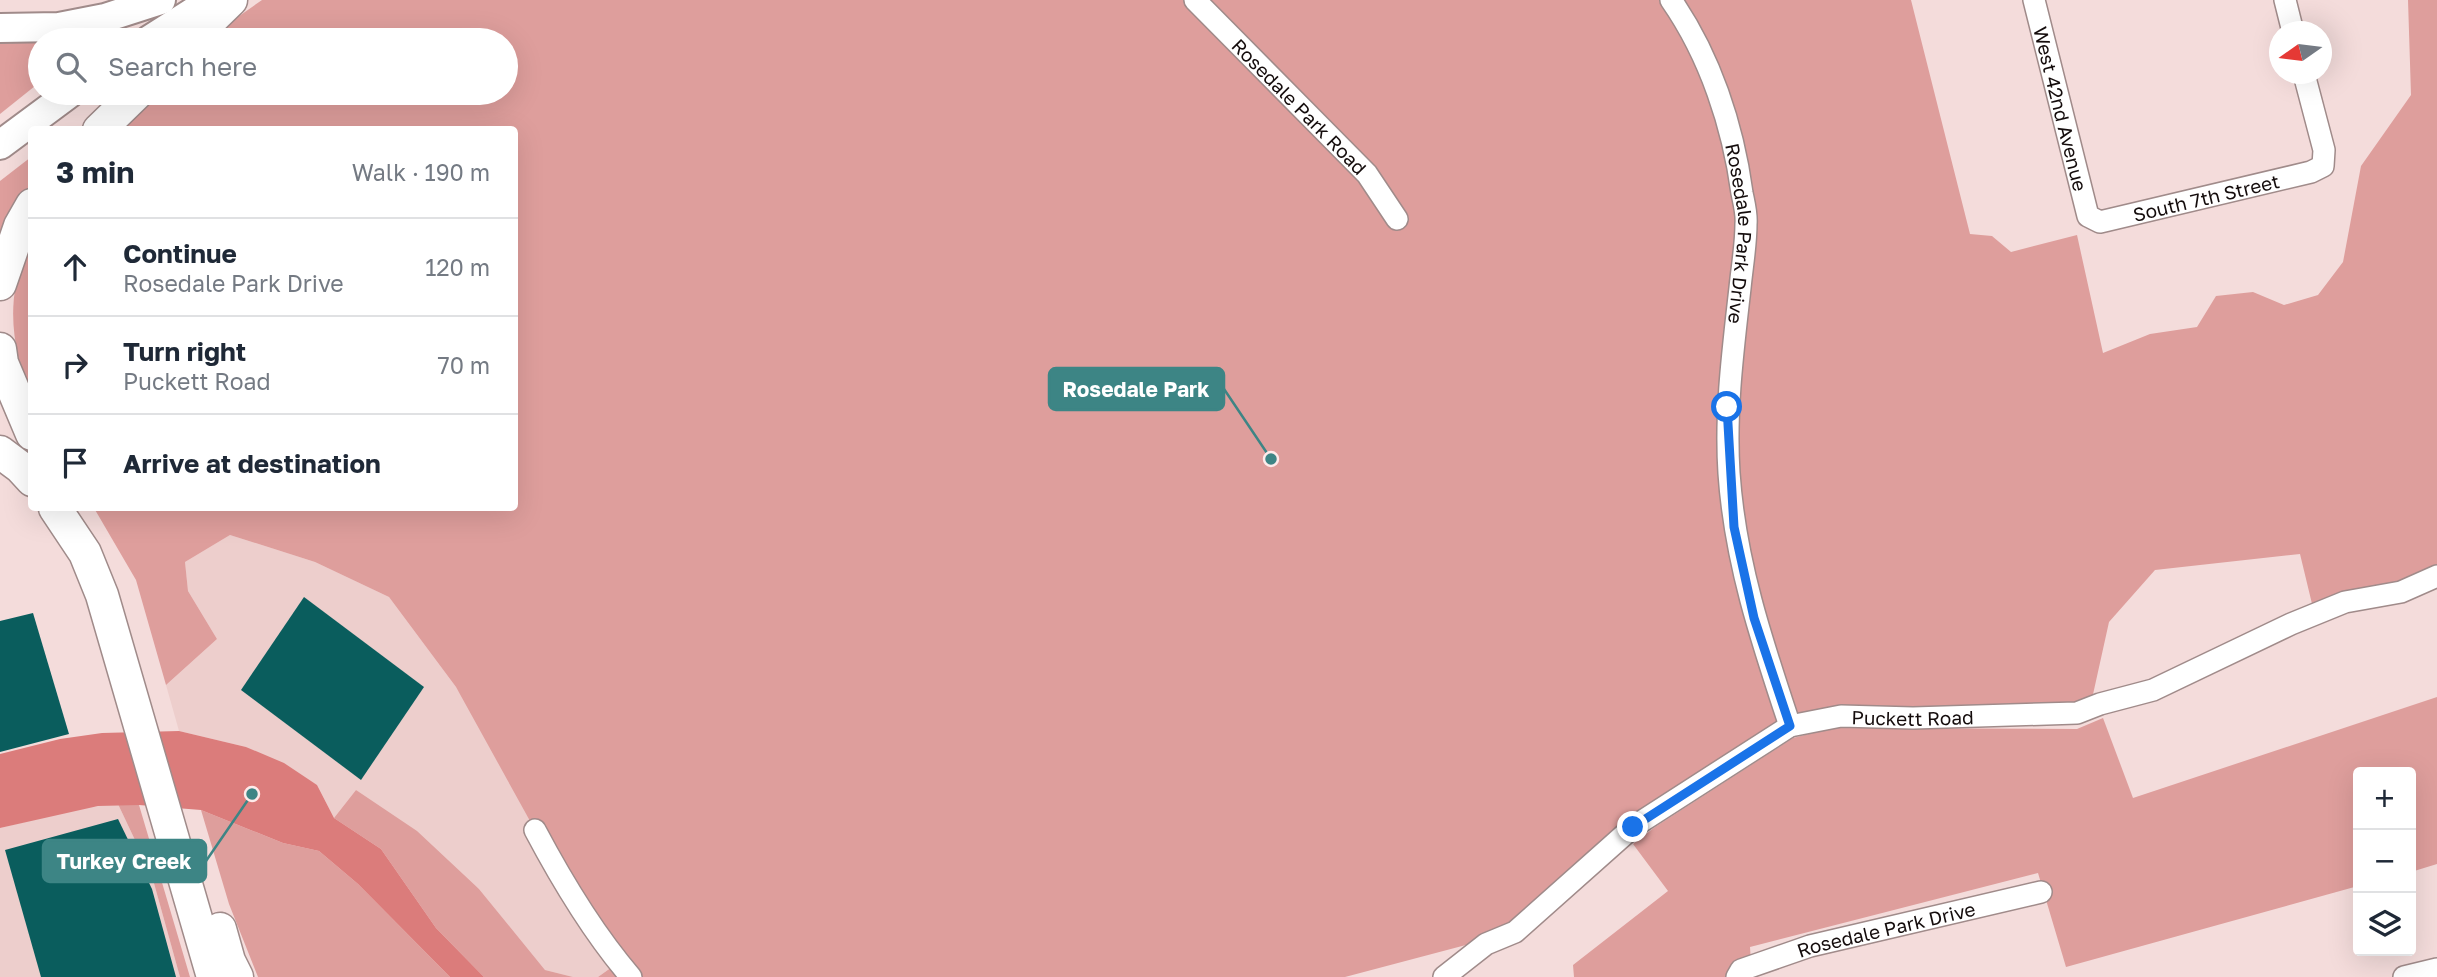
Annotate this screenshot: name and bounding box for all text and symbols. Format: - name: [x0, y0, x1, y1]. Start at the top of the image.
- north arrow: [2269, 21, 2332, 84]
- street label: West 42nd Avenue: [2030, 24, 2093, 193]
- search box: [28, 28, 518, 105]
- street label: Rosedale Park Road: [1228, 33, 1372, 179]
- icon: search: [52, 48, 90, 86]
- text: Search here: [108, 51, 257, 82]
- street label: Rosedale Park Drive: [1722, 141, 1758, 325]
- text: 3 min: [56, 154, 134, 190]
- text: Walk · 190 m: [352, 158, 490, 186]
- street label: South 7th Street: [2131, 168, 2281, 225]
- text: Continue: [123, 238, 237, 269]
- icon: ahead: [56, 248, 94, 286]
- text: 120 m: [425, 253, 490, 281]
- text: Rosedale Park Drive: [123, 269, 344, 297]
- text: Turn right: [123, 336, 246, 367]
- icon: right: [56, 346, 94, 384]
- text: 70 m: [437, 351, 490, 379]
- text: Puckett Road: [123, 367, 271, 395]
- callout: Rosedale Park: [1049, 368, 1224, 410]
- text: Rosedale Park: [1063, 376, 1210, 402]
- route start: [1711, 391, 1742, 422]
- icon: arrive: [56, 444, 94, 482]
- text: Arrive at destination: [123, 448, 381, 479]
- street label: Puckett Road: [1851, 705, 1974, 730]
- map controls: [2353, 767, 2416, 956]
- button: +: [2353, 767, 2416, 830]
- route end: [1617, 811, 1648, 842]
- button: −: [2353, 830, 2416, 893]
- callout: Turkey Creek: [43, 840, 206, 882]
- text: Turkey Creek: [57, 848, 191, 874]
- button: layers: [2353, 893, 2416, 956]
- street label: Rosedale Park Drive: [1794, 896, 1977, 961]

